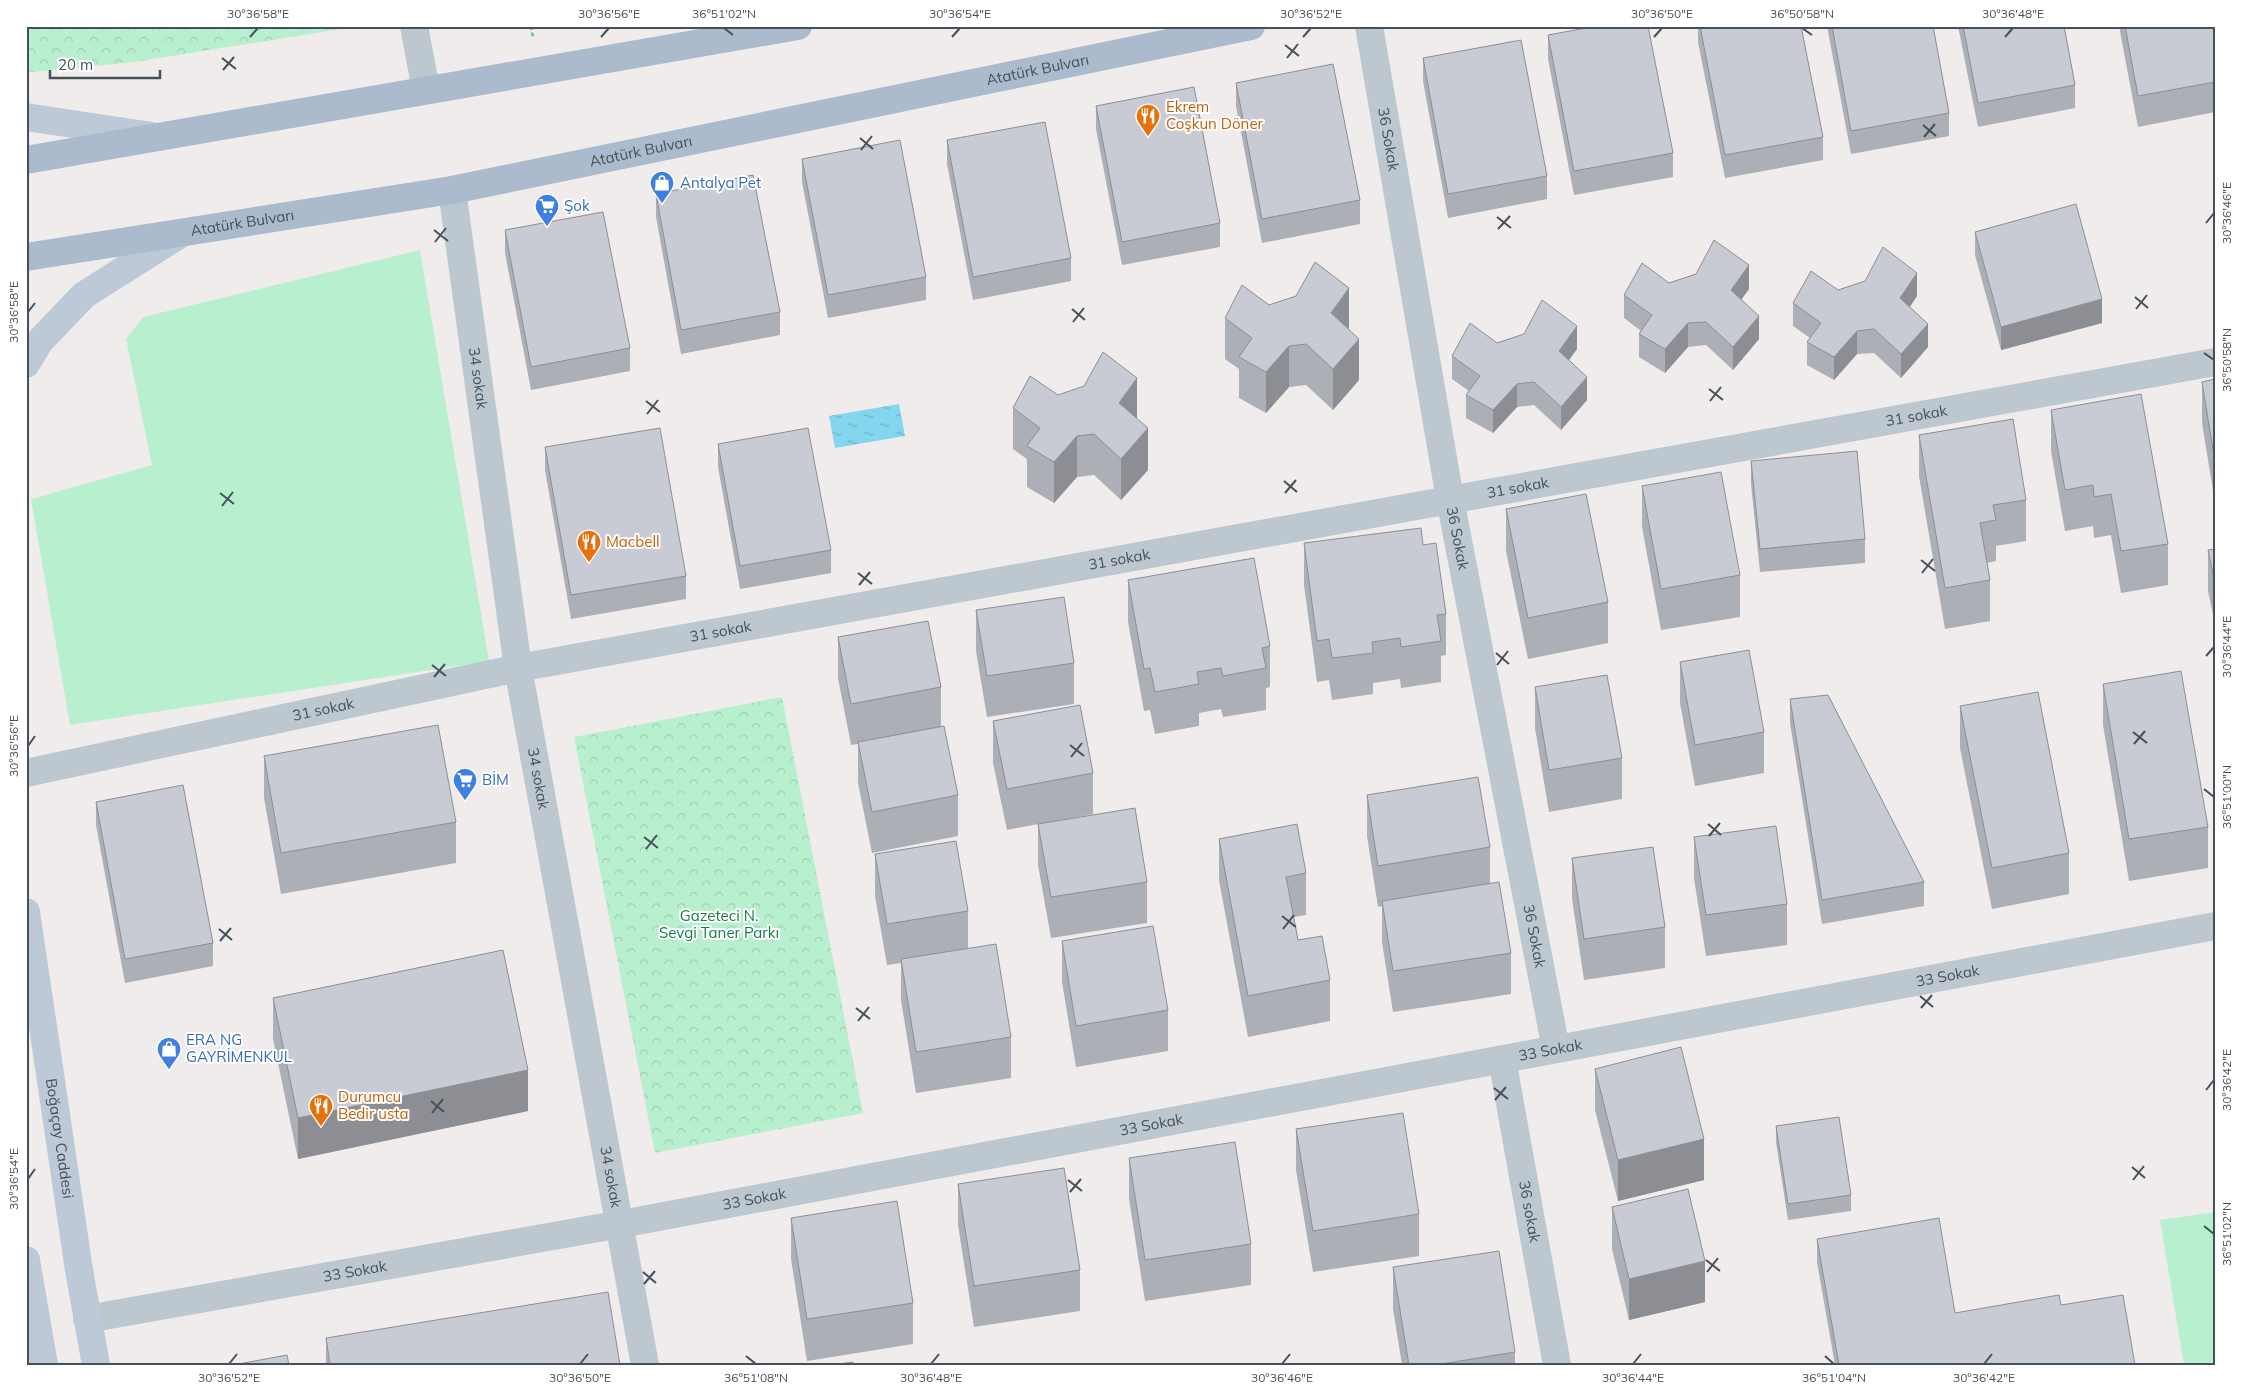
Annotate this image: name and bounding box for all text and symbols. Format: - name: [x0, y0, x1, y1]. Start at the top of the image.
- text: 30°36'58"E: [227, 6, 289, 21]
- text: 30°36'56"E: [578, 6, 640, 21]
- text: 36°51'02"N: [692, 6, 756, 21]
- text: 30°36'54"E: [929, 6, 991, 21]
- text: 30°36'52"E: [1280, 6, 1342, 21]
- text: 30°36'50"E: [1631, 6, 1693, 21]
- text: 36°50'58"N: [1770, 6, 1834, 21]
- text: 30°36'48"E: [1982, 6, 2044, 21]
- scale bar: [50, 48, 160, 80]
- street label: Atatürk Bulvarı: [984, 50, 1091, 89]
- text: 20 m: [58, 55, 93, 74]
- place label: Ekrem Coşkun Döner: [1166, 97, 1264, 133]
- restaurant icon: Ekrem Coşkun Döner: [1135, 103, 1161, 137]
- street label: 36 Sokak: [1374, 106, 1404, 173]
- street label: Atatürk Bulvarı: [588, 131, 694, 171]
- shop icon: Antalya Pet: [649, 170, 675, 204]
- place label: Antalya Pet: [680, 173, 761, 192]
- text: 30°36'46"E: [2219, 182, 2234, 244]
- supermarket icon: Şok: [534, 193, 560, 227]
- place label: Şok: [564, 196, 590, 215]
- street label: Atatürk Bulvarı: [189, 205, 295, 240]
- text: 30°36'58"E: [6, 281, 21, 343]
- text: 36°50'58"N: [2219, 328, 2234, 392]
- street label: 34 sokak: [465, 346, 492, 411]
- street label: 31 sokak: [1884, 400, 1949, 430]
- street label: 31 sokak: [1485, 472, 1550, 502]
- street label: 36 Sokak: [1443, 505, 1474, 572]
- restaurant icon: Macbell: [576, 529, 602, 563]
- place label: Macbell: [606, 532, 660, 551]
- street label: 31 sokak: [1087, 544, 1152, 574]
- street label: 31 sokak: [688, 616, 753, 646]
- text: 30°36'44"E: [2219, 616, 2234, 678]
- street label: 31 sokak: [291, 693, 356, 725]
- text: 30°36'56"E: [6, 715, 21, 777]
- street label: 34 sokak: [524, 746, 554, 811]
- text: 36°51'00"N: [2219, 765, 2234, 829]
- supermarket icon: BİM: [452, 767, 478, 801]
- place label: BİM: [482, 770, 509, 789]
- street label: 36 Sokak: [1519, 903, 1550, 970]
- park label: Gazeteci N. Sevgi Taner Parkı: [659, 906, 779, 942]
- street label: 33 Sokak: [1914, 960, 1981, 991]
- place label: ERA NG GAYRİMENKUL: [186, 1030, 292, 1066]
- street label: 33 Sokak: [1517, 1034, 1584, 1065]
- shop icon: ERA NG GAYRİMENKUL: [156, 1036, 182, 1070]
- text: 30°36'42"E: [2219, 1049, 2234, 1111]
- street label: Boğaçay Caddesi: [42, 1077, 78, 1200]
- place label: Durumcu Bedir usta: [338, 1087, 409, 1123]
- restaurant icon: Durumcu Bedir usta: [308, 1093, 334, 1127]
- street label: 33 Sokak: [1118, 1109, 1185, 1140]
- street label: 34 sokak: [596, 1145, 626, 1210]
- text: 30°36'54"E: [6, 1148, 21, 1210]
- street label: 36 sokak: [1515, 1179, 1545, 1244]
- street label: 33 Sokak: [721, 1183, 788, 1214]
- text: 36°51'02"N: [2219, 1202, 2234, 1266]
- street label: 33 Sokak: [321, 1256, 388, 1286]
- text: 30°36'52"E: [198, 1370, 260, 1385]
- text: 30°36'50"E: [549, 1370, 611, 1385]
- text: 36°51'08"N: [724, 1370, 788, 1385]
- text: 30°36'48"E: [900, 1370, 962, 1385]
- text: 30°36'46"E: [1251, 1370, 1313, 1385]
- text: 30°36'44"E: [1602, 1370, 1664, 1385]
- text: 36°51'04"N: [1802, 1370, 1866, 1385]
- text: 30°36'42"E: [1953, 1370, 2015, 1385]

